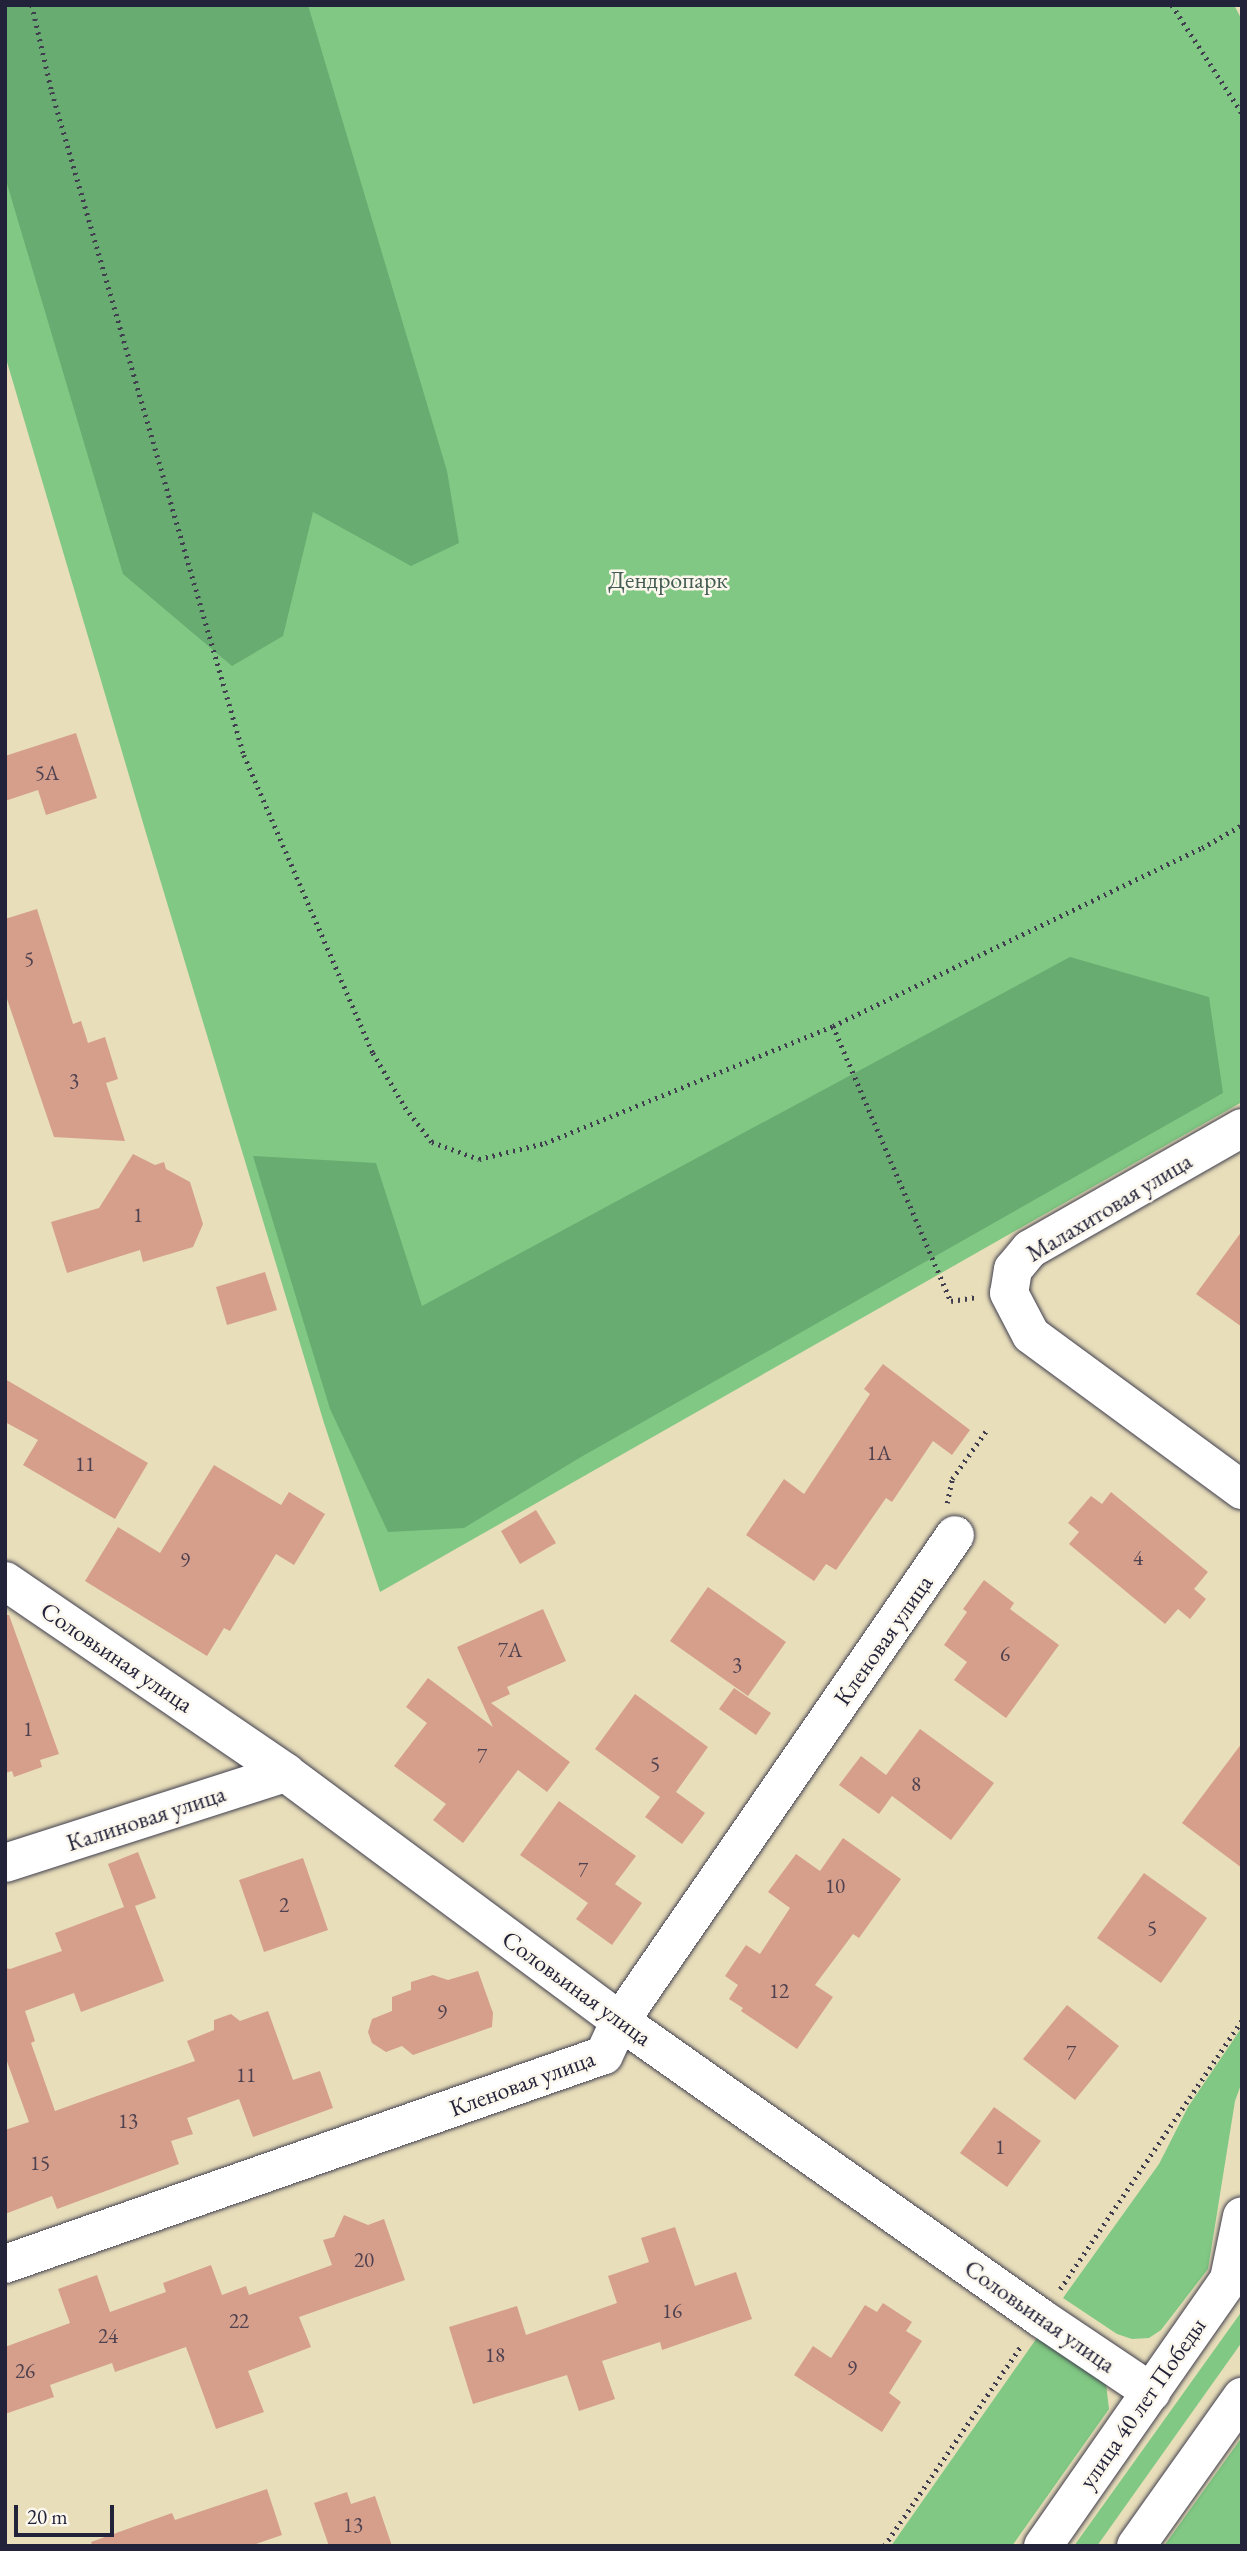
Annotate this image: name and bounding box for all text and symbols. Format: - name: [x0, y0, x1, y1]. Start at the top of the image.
- park label: Дендропарк: [608, 566, 728, 594]
- house number: 5А: [35, 760, 59, 786]
- house number: 5: [24, 946, 34, 972]
- house number: 3: [69, 1068, 79, 1094]
- street label: Малахитовая улица: [1021, 1146, 1197, 1268]
- house number: 1: [133, 1202, 143, 1228]
- house number: 1А: [867, 1440, 891, 1466]
- house number: 11: [75, 1451, 95, 1477]
- house number: 4: [1133, 1545, 1143, 1571]
- house number: 9: [180, 1547, 190, 1573]
- street label: Кленовая улица: [827, 1569, 939, 1711]
- street label: Соловьиная улица: [35, 1595, 199, 1719]
- house number: 7А: [498, 1637, 522, 1663]
- house number: 6: [1000, 1641, 1010, 1667]
- house number: 3: [732, 1652, 742, 1678]
- house number: 1: [23, 1716, 33, 1742]
- house number: 7: [477, 1743, 487, 1769]
- house number: 5: [650, 1751, 660, 1777]
- house number: 8: [911, 1771, 921, 1797]
- street label: Калиновая улица: [63, 1779, 229, 1857]
- house number: 7: [578, 1857, 588, 1883]
- house number: 10: [825, 1873, 845, 1899]
- house number: 2: [279, 1892, 289, 1918]
- house number: 5: [1147, 1915, 1157, 1941]
- street label: Соловьиная улица: [497, 1924, 657, 2052]
- house number: 12: [769, 1978, 789, 2004]
- house number: 9: [437, 1999, 447, 2025]
- house number: 7: [1066, 2040, 1076, 2066]
- street label: Кленовая улица: [445, 2043, 599, 2123]
- house number: 11: [236, 2062, 256, 2088]
- house number: 13: [118, 2108, 138, 2134]
- house number: 1: [995, 2134, 1005, 2160]
- house number: 15: [30, 2150, 50, 2176]
- house number: 20: [354, 2247, 374, 2273]
- street label: Соловьиная улица: [959, 2253, 1121, 2379]
- house number: 16: [662, 2298, 682, 2324]
- house number: 22: [229, 2308, 249, 2334]
- street label: улица 40 лет Победы: [1072, 2312, 1212, 2494]
- house number: 24: [98, 2323, 118, 2349]
- house number: 18: [485, 2342, 505, 2368]
- house number: 9: [847, 2355, 857, 2381]
- house number: 26: [15, 2358, 35, 2384]
- scale bar: [18, 2492, 117, 2536]
- text: 20 m: [27, 2503, 68, 2530]
- house number: 13: [343, 2512, 363, 2538]

